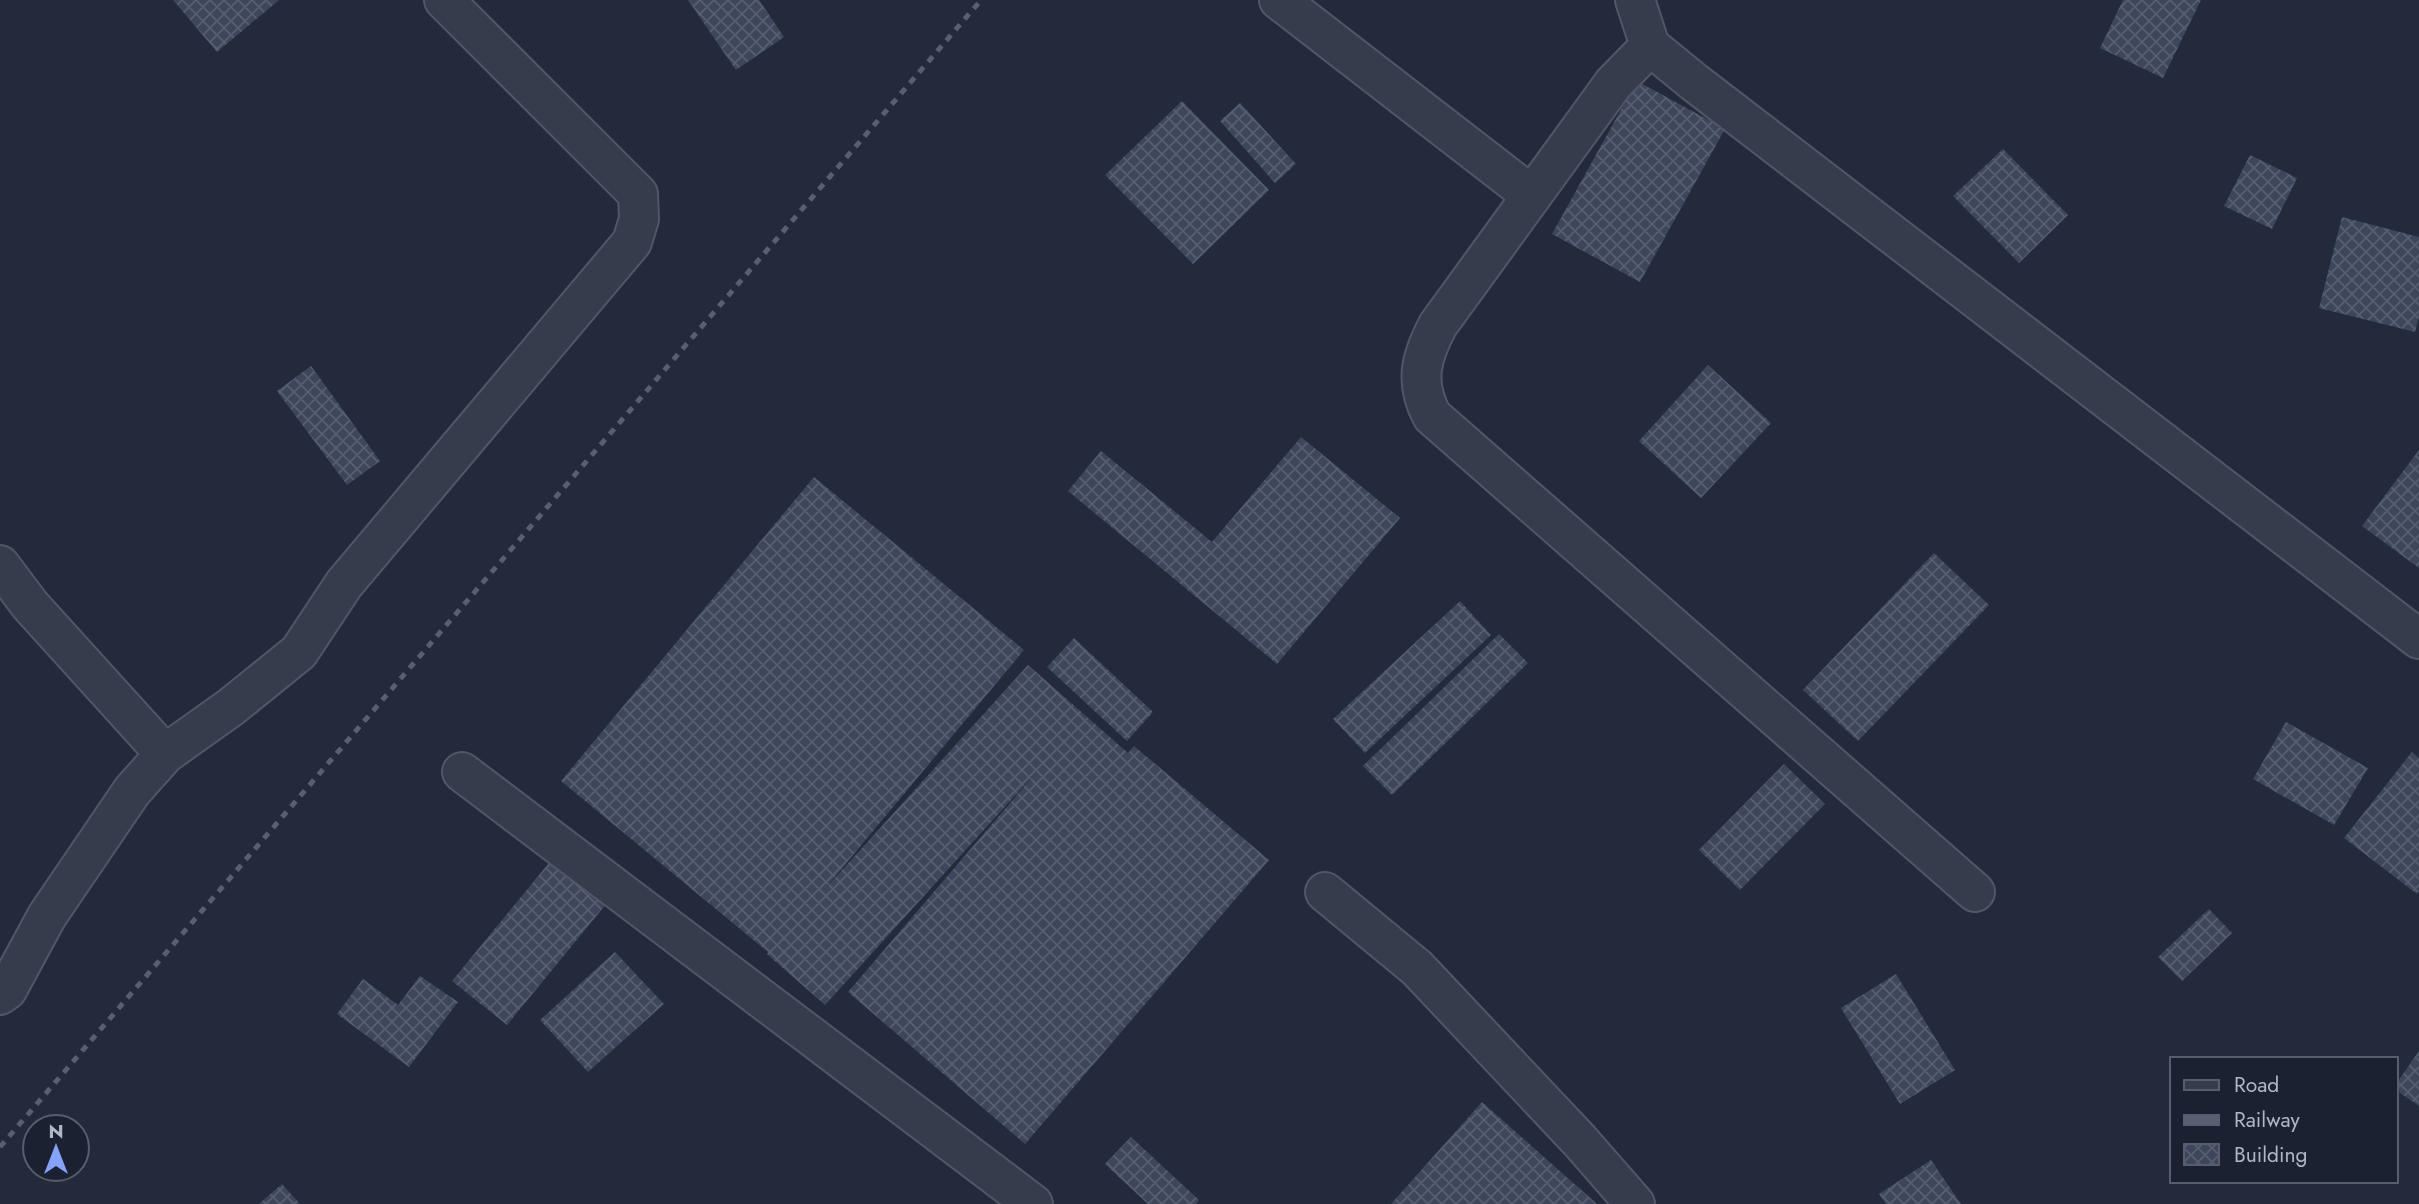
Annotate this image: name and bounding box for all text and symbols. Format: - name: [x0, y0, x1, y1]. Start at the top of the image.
- legend: [2170, 1057, 2398, 1183]
- text: Road: [2234, 1070, 2279, 1100]
- text: Railway: [2234, 1105, 2300, 1135]
- north arrow: [21, 1113, 91, 1183]
- text: N: [48, 1118, 64, 1145]
- text: Building: [2234, 1140, 2307, 1170]

